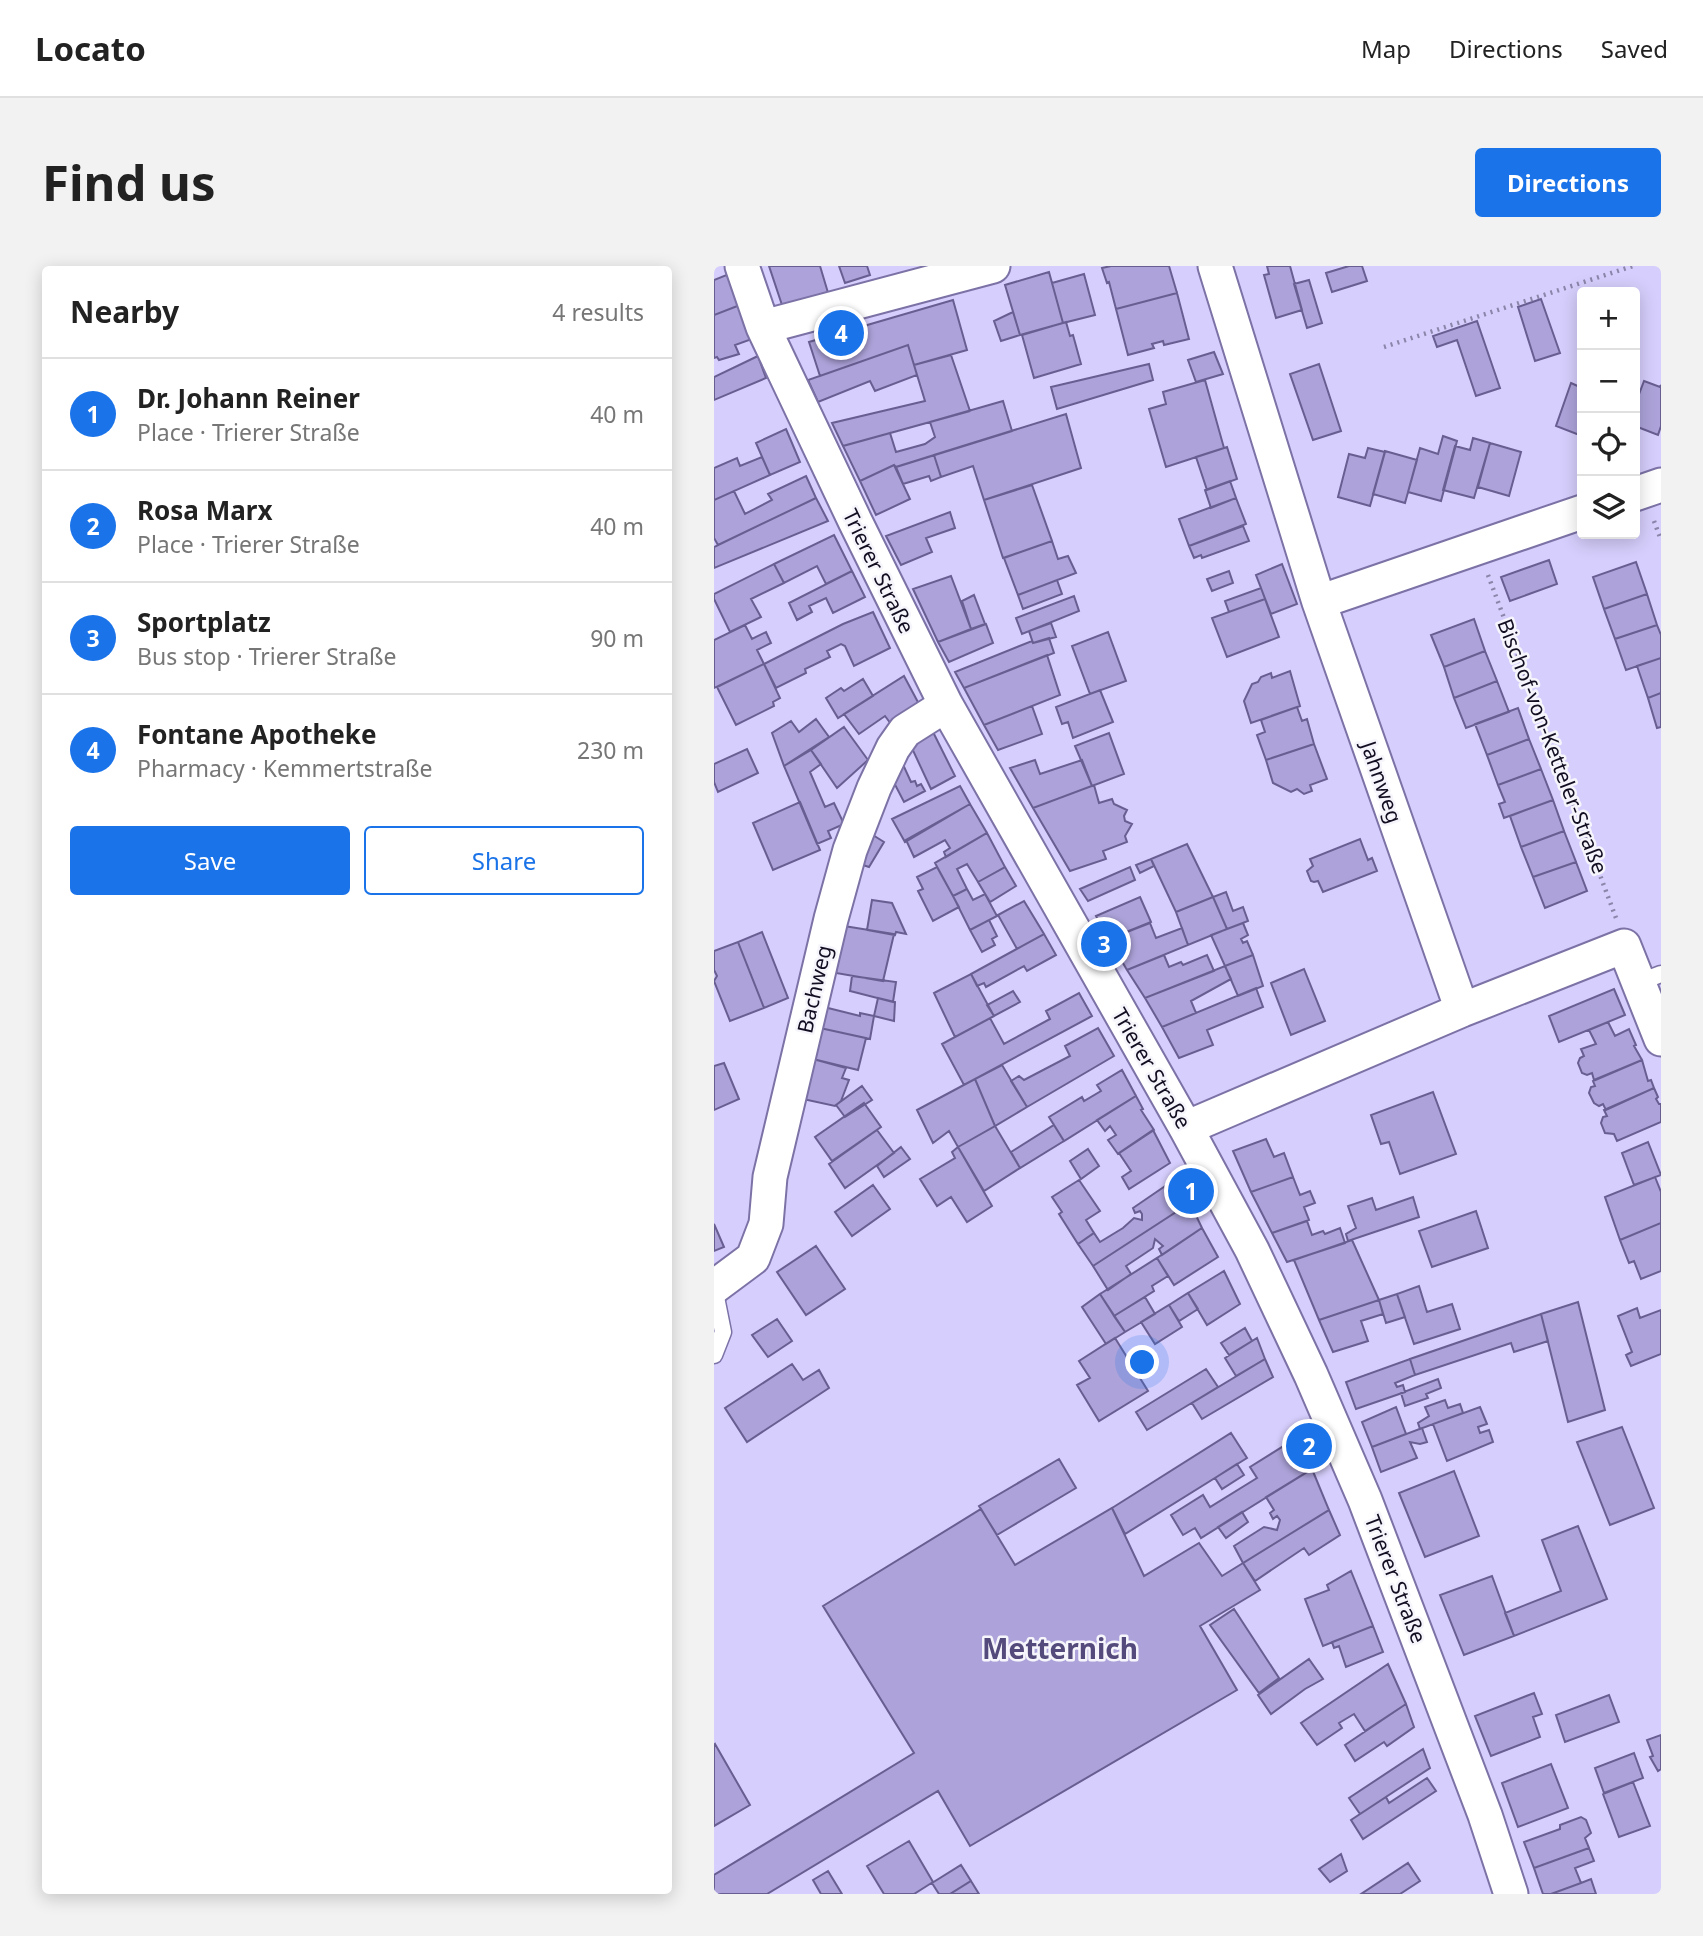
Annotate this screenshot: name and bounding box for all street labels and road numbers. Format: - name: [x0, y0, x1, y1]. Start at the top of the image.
- street label: Trierer Straße: [837, 504, 921, 638]
- street label: Bischof-von-Ketteler-Straße: [1491, 615, 1615, 877]
- street label: Jahnweg: [1354, 735, 1409, 827]
- street label: Bachweg: [790, 942, 838, 1036]
- street label: Trierer Straße: [1106, 1003, 1198, 1133]
- street label: Trierer Straße: [1359, 1511, 1433, 1647]

